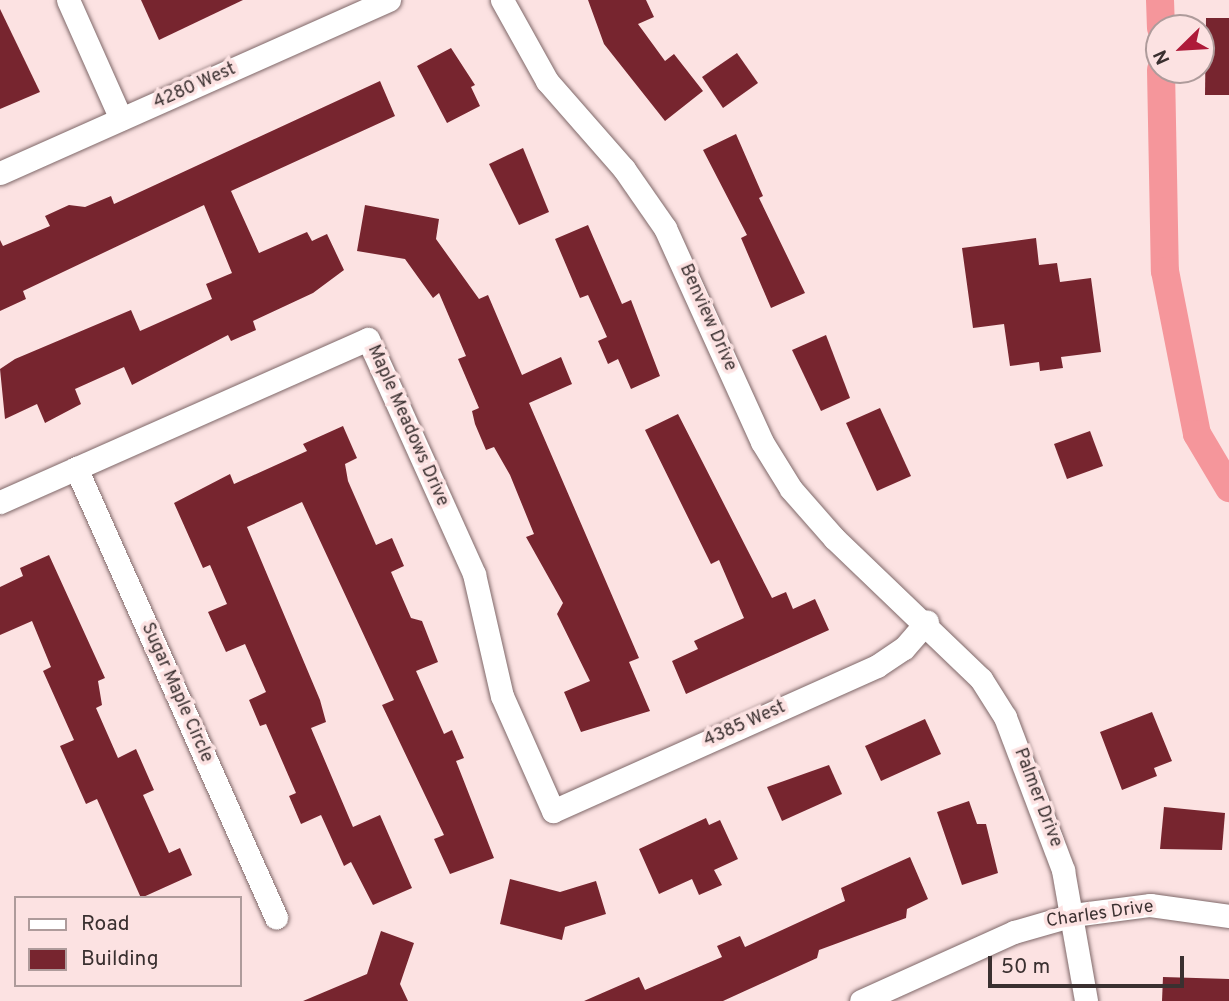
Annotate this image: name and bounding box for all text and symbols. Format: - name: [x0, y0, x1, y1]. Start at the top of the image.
- north arrow: [1145, 14, 1215, 84]
- text: N: [1149, 46, 1176, 68]
- street label: 4280 West: [150, 59, 240, 115]
- street label: Benview Drive: [674, 261, 740, 375]
- street label: Maple Meadows Drive: [362, 342, 452, 510]
- street label: Sugar Maple Circle: [136, 620, 216, 766]
- street label: 4385 West: [701, 697, 789, 753]
- street label: Palmer Drive: [1008, 745, 1066, 851]
- legend: [14, 896, 242, 987]
- street label: Charles Drive: [1045, 897, 1155, 933]
- text: Road: [81, 911, 130, 938]
- scale bar: [991, 942, 1187, 986]
- text: Building: [81, 946, 159, 973]
- text: 50 m: [1001, 954, 1050, 981]

